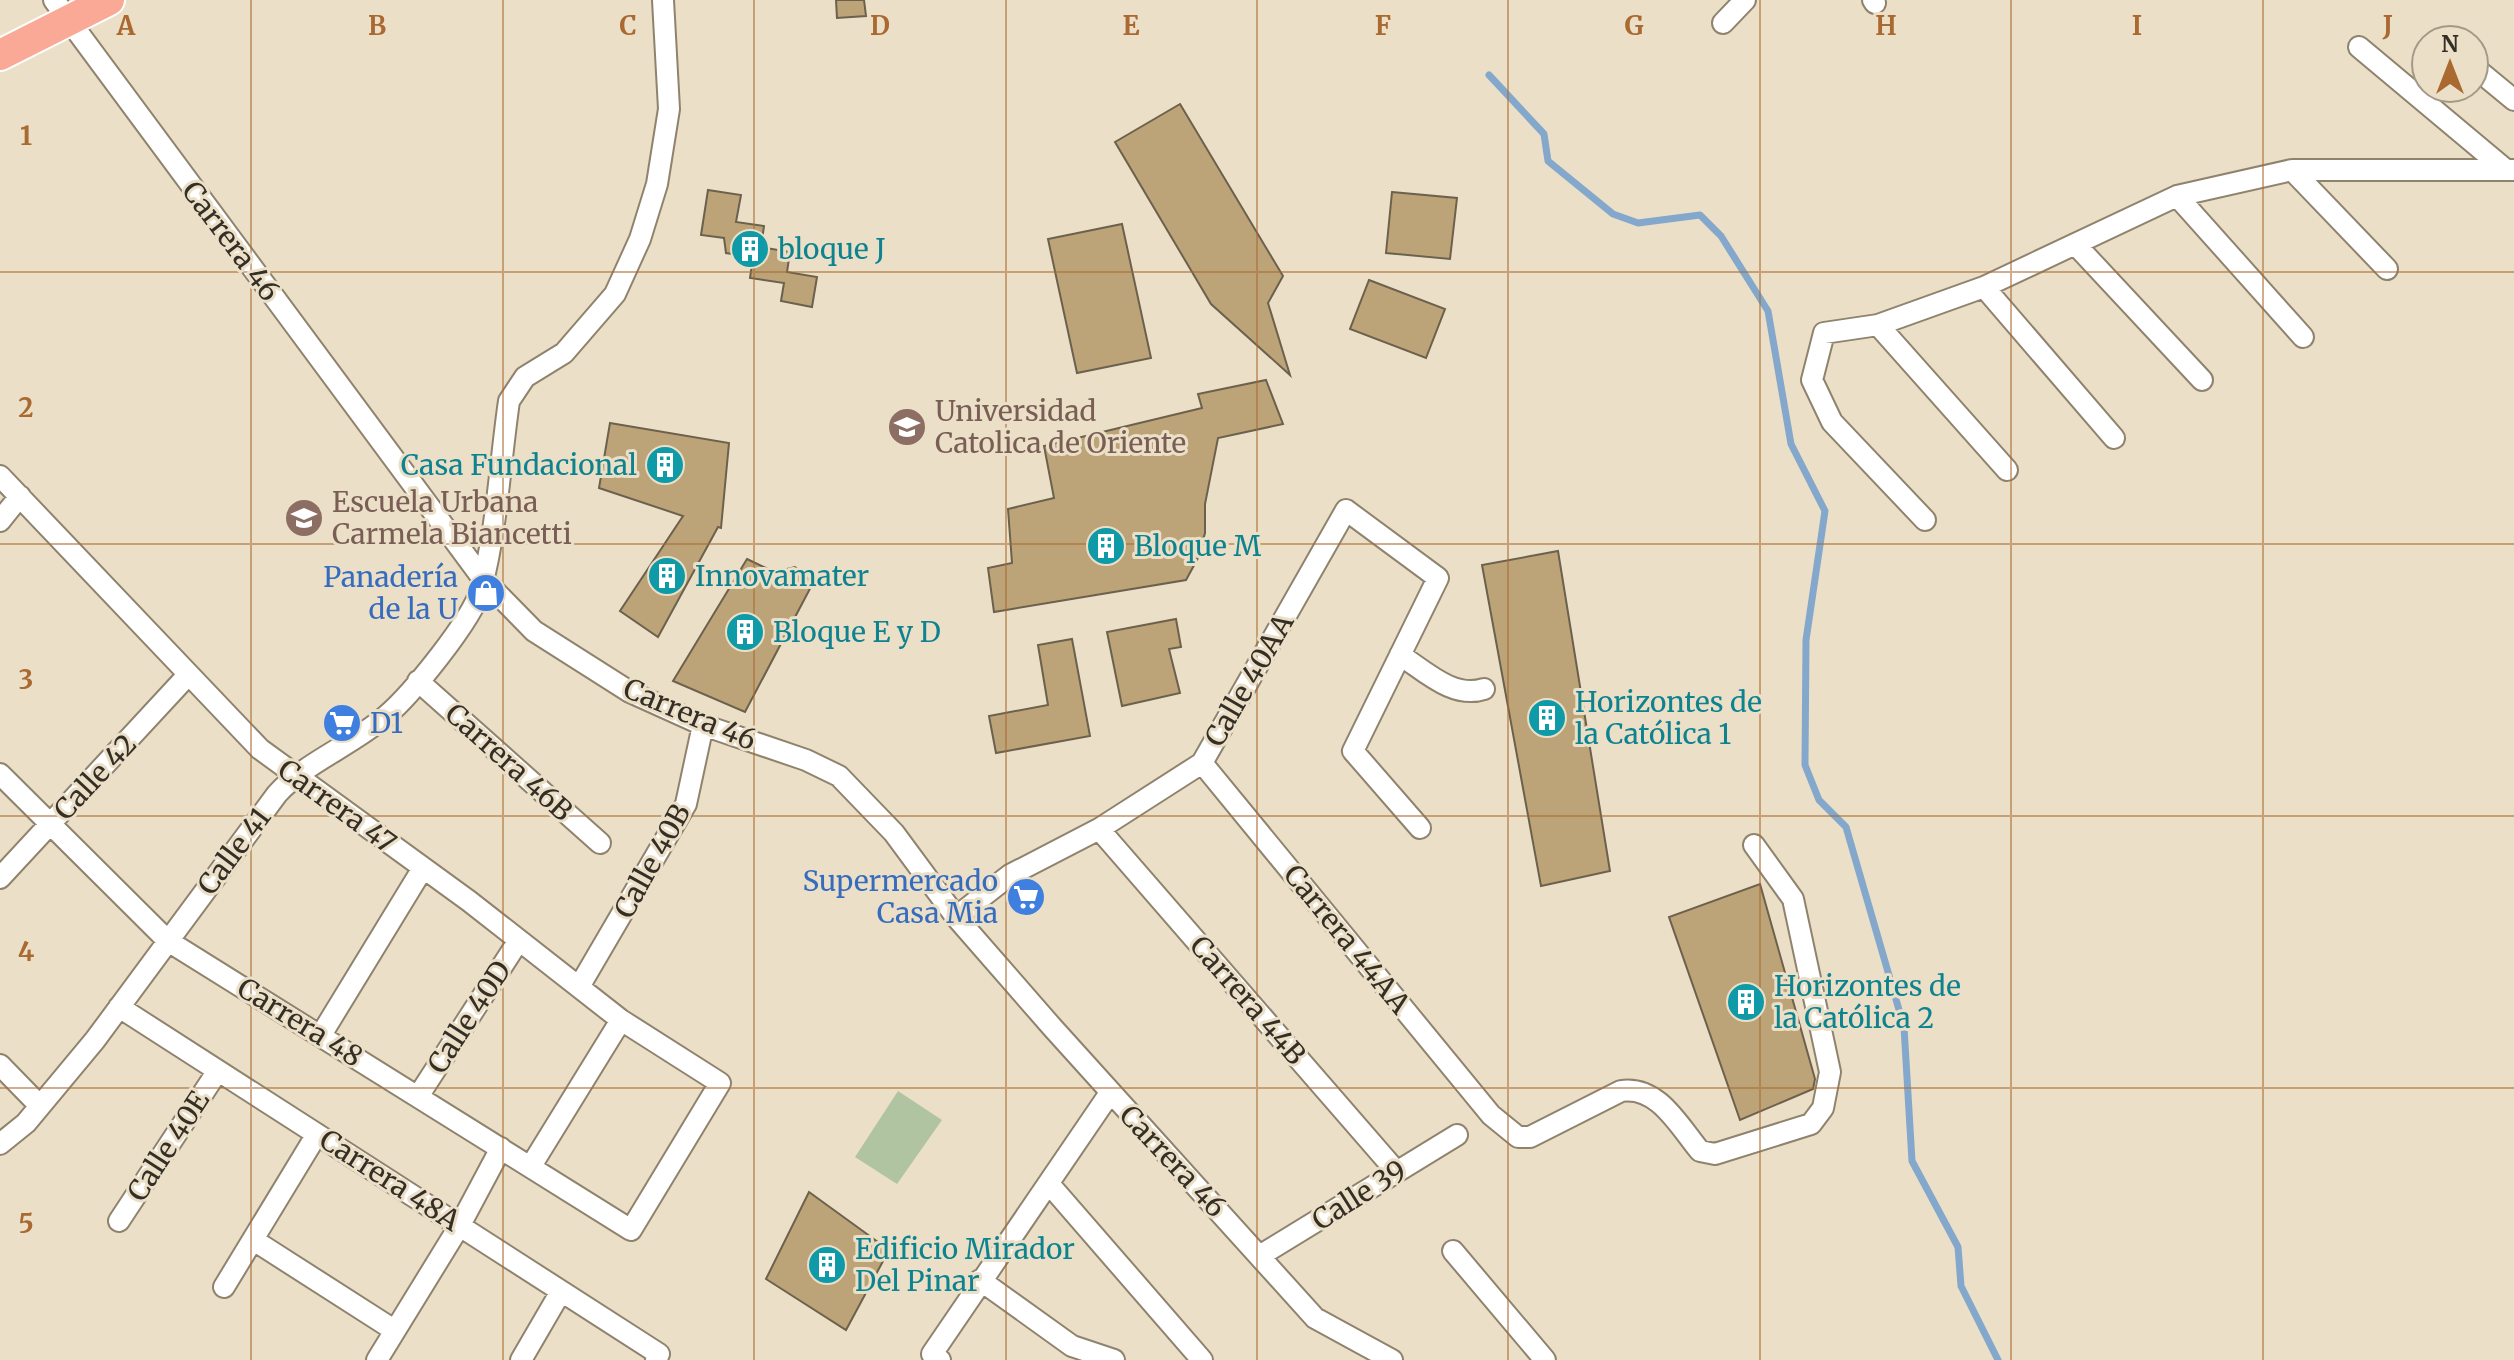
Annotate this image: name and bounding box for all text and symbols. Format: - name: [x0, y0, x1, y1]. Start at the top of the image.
- text: A: [116, 9, 136, 42]
- text: B: [368, 9, 386, 42]
- text: C: [619, 9, 637, 42]
- text: D: [870, 9, 890, 42]
- text: E: [1123, 9, 1140, 42]
- text: F: [1375, 9, 1391, 42]
- text: G: [1625, 9, 1644, 42]
- text: H: [1875, 9, 1897, 42]
- text: I: [2132, 9, 2142, 42]
- text: J: [2382, 9, 2393, 42]
- north arrow: [2410, 24, 2490, 104]
- text: N: [2441, 30, 2459, 58]
- text: 1: [20, 119, 32, 152]
- street label: Carrera 46: [174, 174, 288, 308]
- building icon: bloque J: [729, 228, 771, 270]
- place label: bloque J: [777, 231, 886, 267]
- text: 2: [18, 391, 34, 424]
- place label: Universidad Catolica de Oriente: [935, 393, 1186, 461]
- school or university icon: Universidad Catolica de Oriente: [886, 406, 928, 448]
- building icon: Casa Fundacional: [644, 444, 686, 486]
- place label: Casa Fundacional: [401, 447, 637, 483]
- place label: Escuela Urbana Carmela Biancetti: [332, 484, 572, 552]
- school or university icon: Escuela Urbana Carmela Biancetti: [283, 497, 325, 539]
- building icon: Bloque M: [1085, 525, 1127, 567]
- place label: Bloque M: [1134, 528, 1261, 564]
- building icon: Innovamater: [646, 555, 688, 597]
- place label: Innovamater: [695, 558, 869, 594]
- place label: Panadería de la U: [323, 559, 458, 627]
- shop icon: Panadería de la U: [465, 572, 507, 614]
- street label: Calle 40AA: [1197, 607, 1302, 753]
- building icon: Bloque E y D: [724, 611, 766, 653]
- place label: Bloque E y D: [773, 614, 941, 650]
- text: 3: [19, 663, 33, 696]
- street label: Carrera 46: [618, 670, 762, 758]
- place label: Horizontes de la Católica 1: [1575, 684, 1762, 752]
- street label: Carrera 46B: [438, 695, 580, 829]
- building icon: Horizontes de la Católica 1: [1526, 697, 1568, 739]
- supermarket icon: D1: [321, 702, 363, 744]
- place label: D1: [370, 705, 403, 741]
- street label: Calle 42: [46, 726, 144, 828]
- street label: Carrera 47: [271, 751, 403, 861]
- street label: Calle 40B: [606, 798, 698, 924]
- street label: Calle 41: [189, 800, 279, 902]
- street label: Carrera 44AA: [1276, 857, 1418, 1021]
- place label: Supermercado Casa Mia: [803, 863, 998, 931]
- supermarket icon: Supermercado Casa Mia: [1005, 876, 1047, 918]
- street label: Carrera 44B: [1182, 928, 1314, 1072]
- text: 4: [18, 935, 35, 968]
- street label: Calle 40D: [419, 954, 519, 1080]
- place label: Horizontes de la Católica 2: [1774, 968, 1961, 1036]
- street label: Carrera 48: [231, 969, 369, 1075]
- building icon: Horizontes de la Católica 2: [1725, 981, 1767, 1023]
- street label: Calle 40E: [119, 1084, 217, 1208]
- street label: Carrera 46: [1112, 1097, 1234, 1225]
- street label: Carrera 48A: [313, 1121, 467, 1239]
- street label: Calle 39: [1305, 1152, 1413, 1238]
- text: 5: [18, 1207, 34, 1240]
- place label: Edificio Mirador Del Pinar: [855, 1231, 1075, 1299]
- building icon: Edificio Mirador Del Pinar: [806, 1244, 848, 1286]

